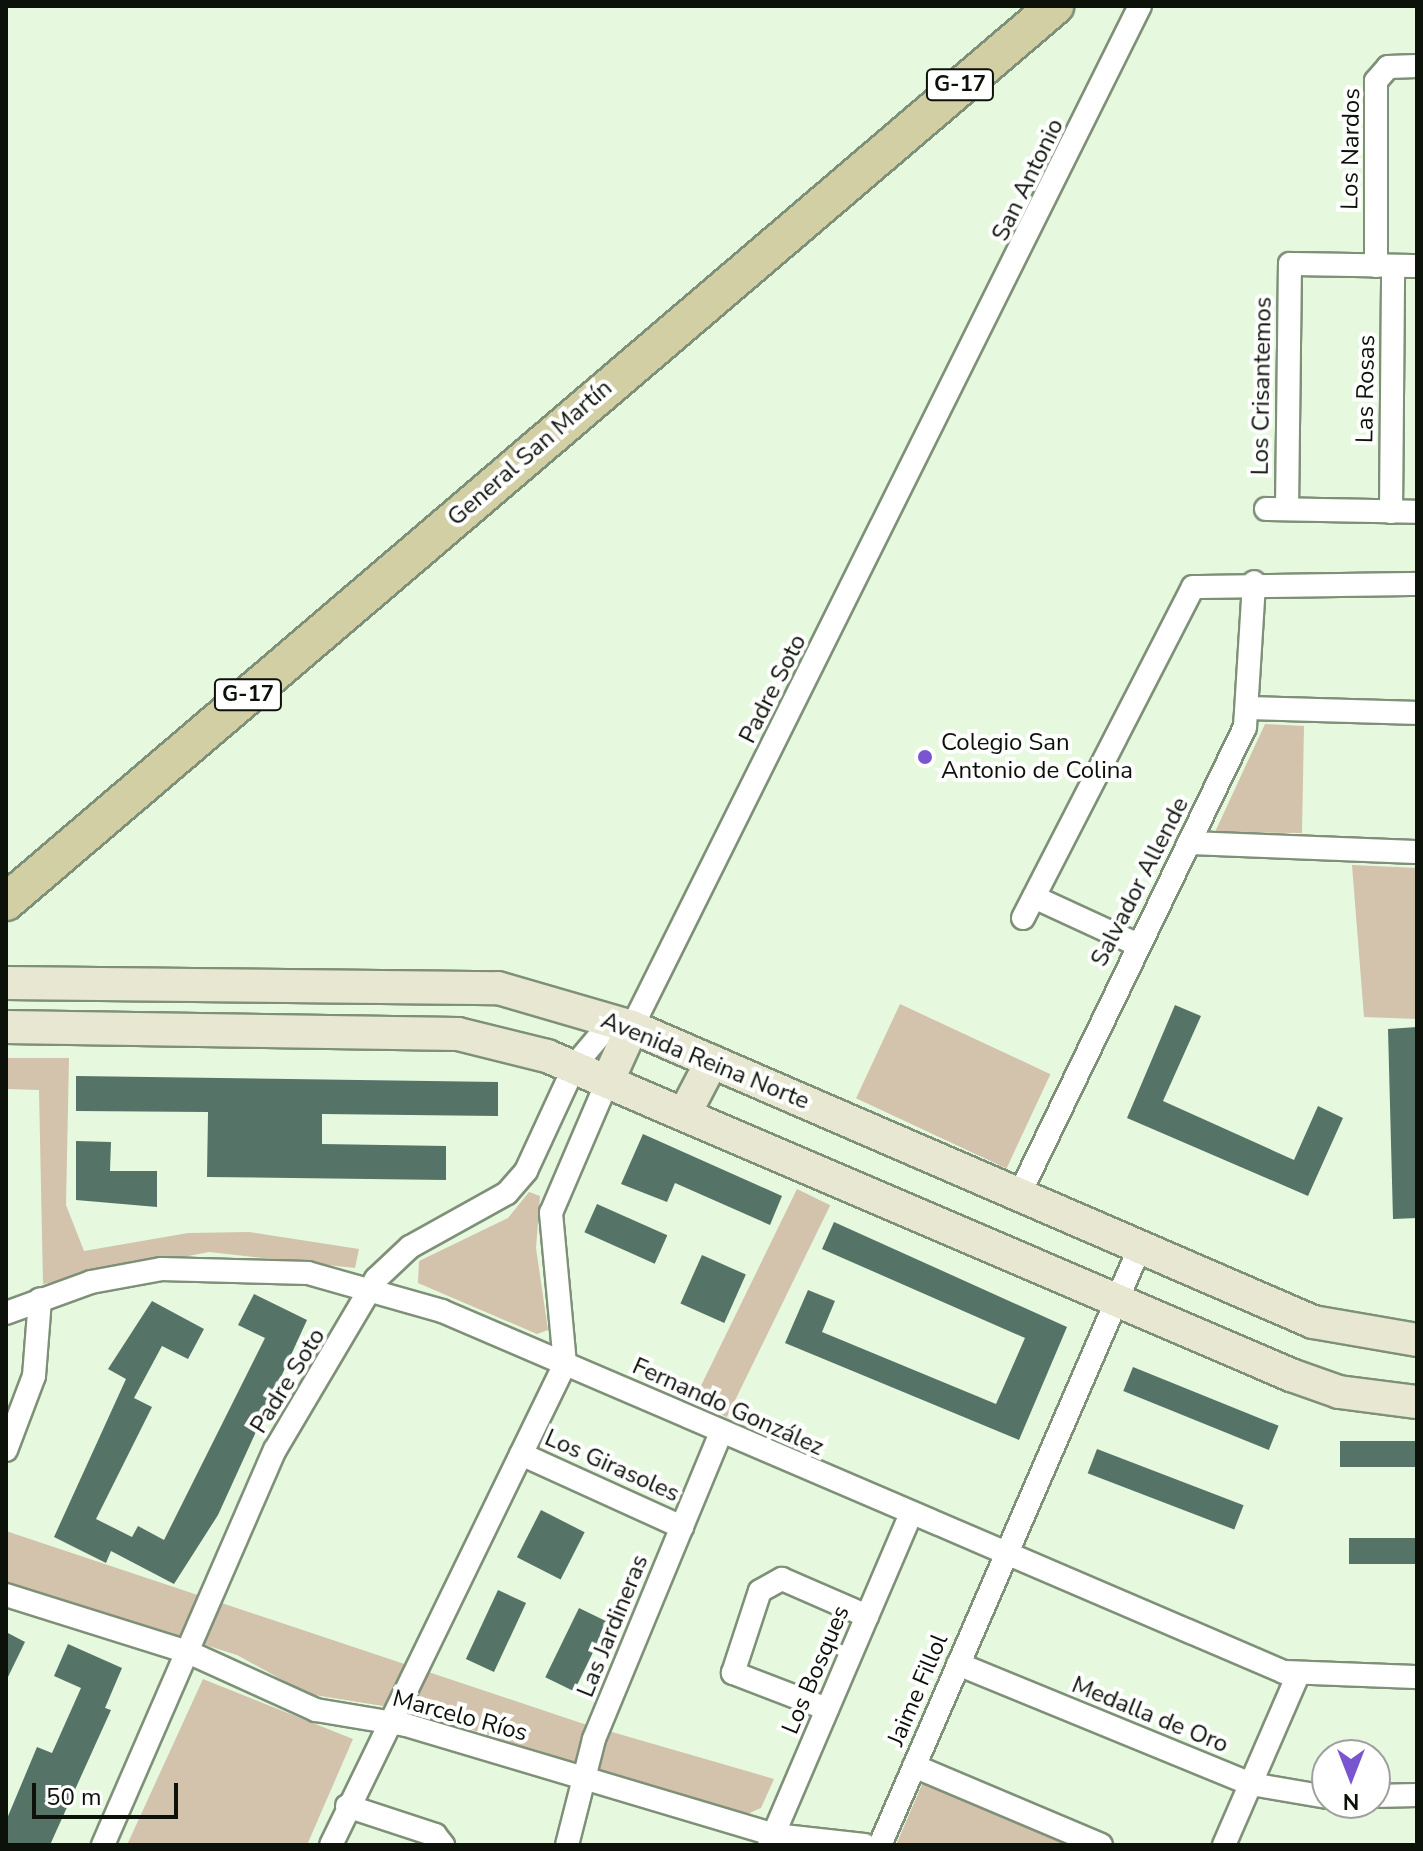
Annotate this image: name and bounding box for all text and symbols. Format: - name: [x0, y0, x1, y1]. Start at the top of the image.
- road number: G-17: [924, 67, 996, 103]
- street label: Los Nardos: [1336, 88, 1366, 210]
- street label: San Antonio: [986, 114, 1070, 246]
- street label: Los Crisantemos: [1246, 296, 1278, 476]
- street label: Las Rosas: [1351, 335, 1381, 443]
- street label: General San Martín: [442, 374, 618, 532]
- street label: Padre Soto: [733, 630, 813, 748]
- road number: G-17: [212, 677, 284, 713]
- place label: Colegio San Antonio de Colina: [941, 729, 1133, 785]
- marker: Colegio San Antonio de Colina: [916, 748, 934, 766]
- street label: Salvador Allende: [1085, 793, 1195, 971]
- street label: Avenida Reina Norte: [597, 1006, 813, 1116]
- street label: Padre Soto: [244, 1323, 332, 1439]
- street label: Fernando González: [628, 1352, 828, 1462]
- street label: Los Girasoles: [540, 1423, 684, 1509]
- street label: Las Jardineras: [571, 1551, 655, 1701]
- street label: Los Bosques: [776, 1601, 856, 1739]
- street label: Jaime Fillol: [882, 1630, 954, 1750]
- street label: Medalla de Oro: [1068, 1671, 1232, 1759]
- street label: Marcelo Ríos: [389, 1684, 531, 1748]
- north arrow: [1311, 1739, 1391, 1819]
- scale bar: [36, 1767, 182, 1817]
- text: 50 m: [46, 1781, 102, 1813]
- text: N: [1343, 1786, 1359, 1816]

